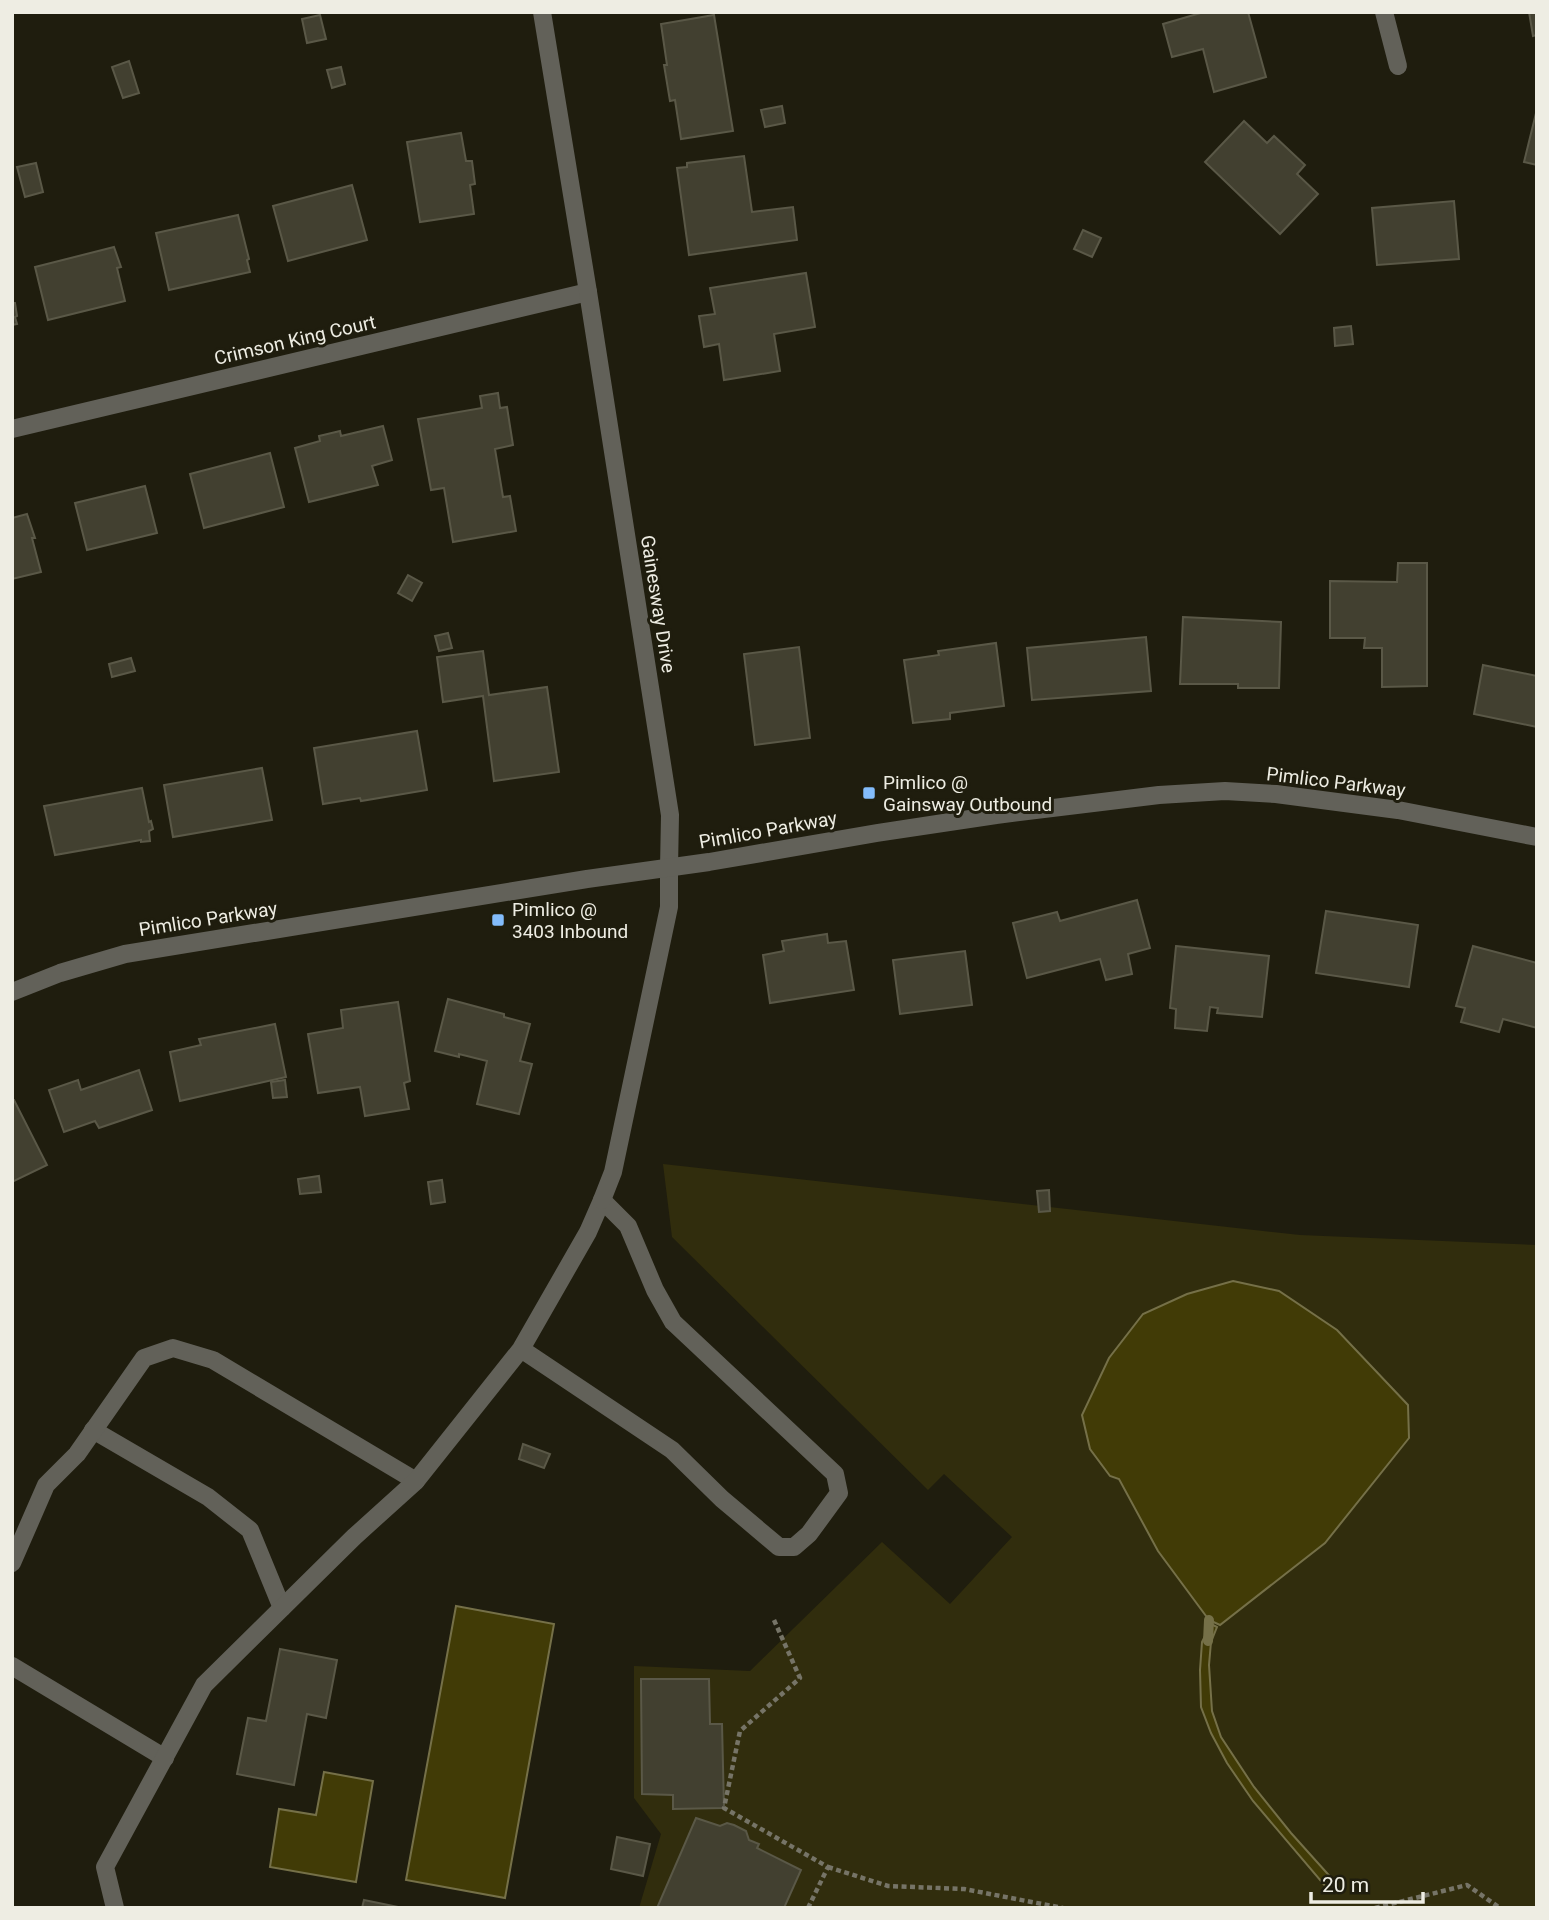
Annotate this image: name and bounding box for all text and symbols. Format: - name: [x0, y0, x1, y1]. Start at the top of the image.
- street label: Crimson King Court: [212, 310, 378, 370]
- street label: Gainesway Drive: [636, 533, 680, 675]
- street label: Pimlico Parkway: [1265, 762, 1407, 802]
- place label: Pimlico @ Gainsway Outbound: [883, 771, 1052, 816]
- marker: Pimlico @ Gainsway Outbound: [861, 785, 877, 801]
- street label: Pimlico Parkway: [697, 807, 839, 853]
- street label: Pimlico Parkway: [137, 897, 279, 941]
- place label: Pimlico @ 3403 Inbound: [512, 898, 628, 943]
- marker: Pimlico @ 3403 Inbound: [490, 912, 506, 928]
- scale bar: [1311, 1860, 1423, 1904]
- text: 20 m: [1322, 1873, 1369, 1897]

